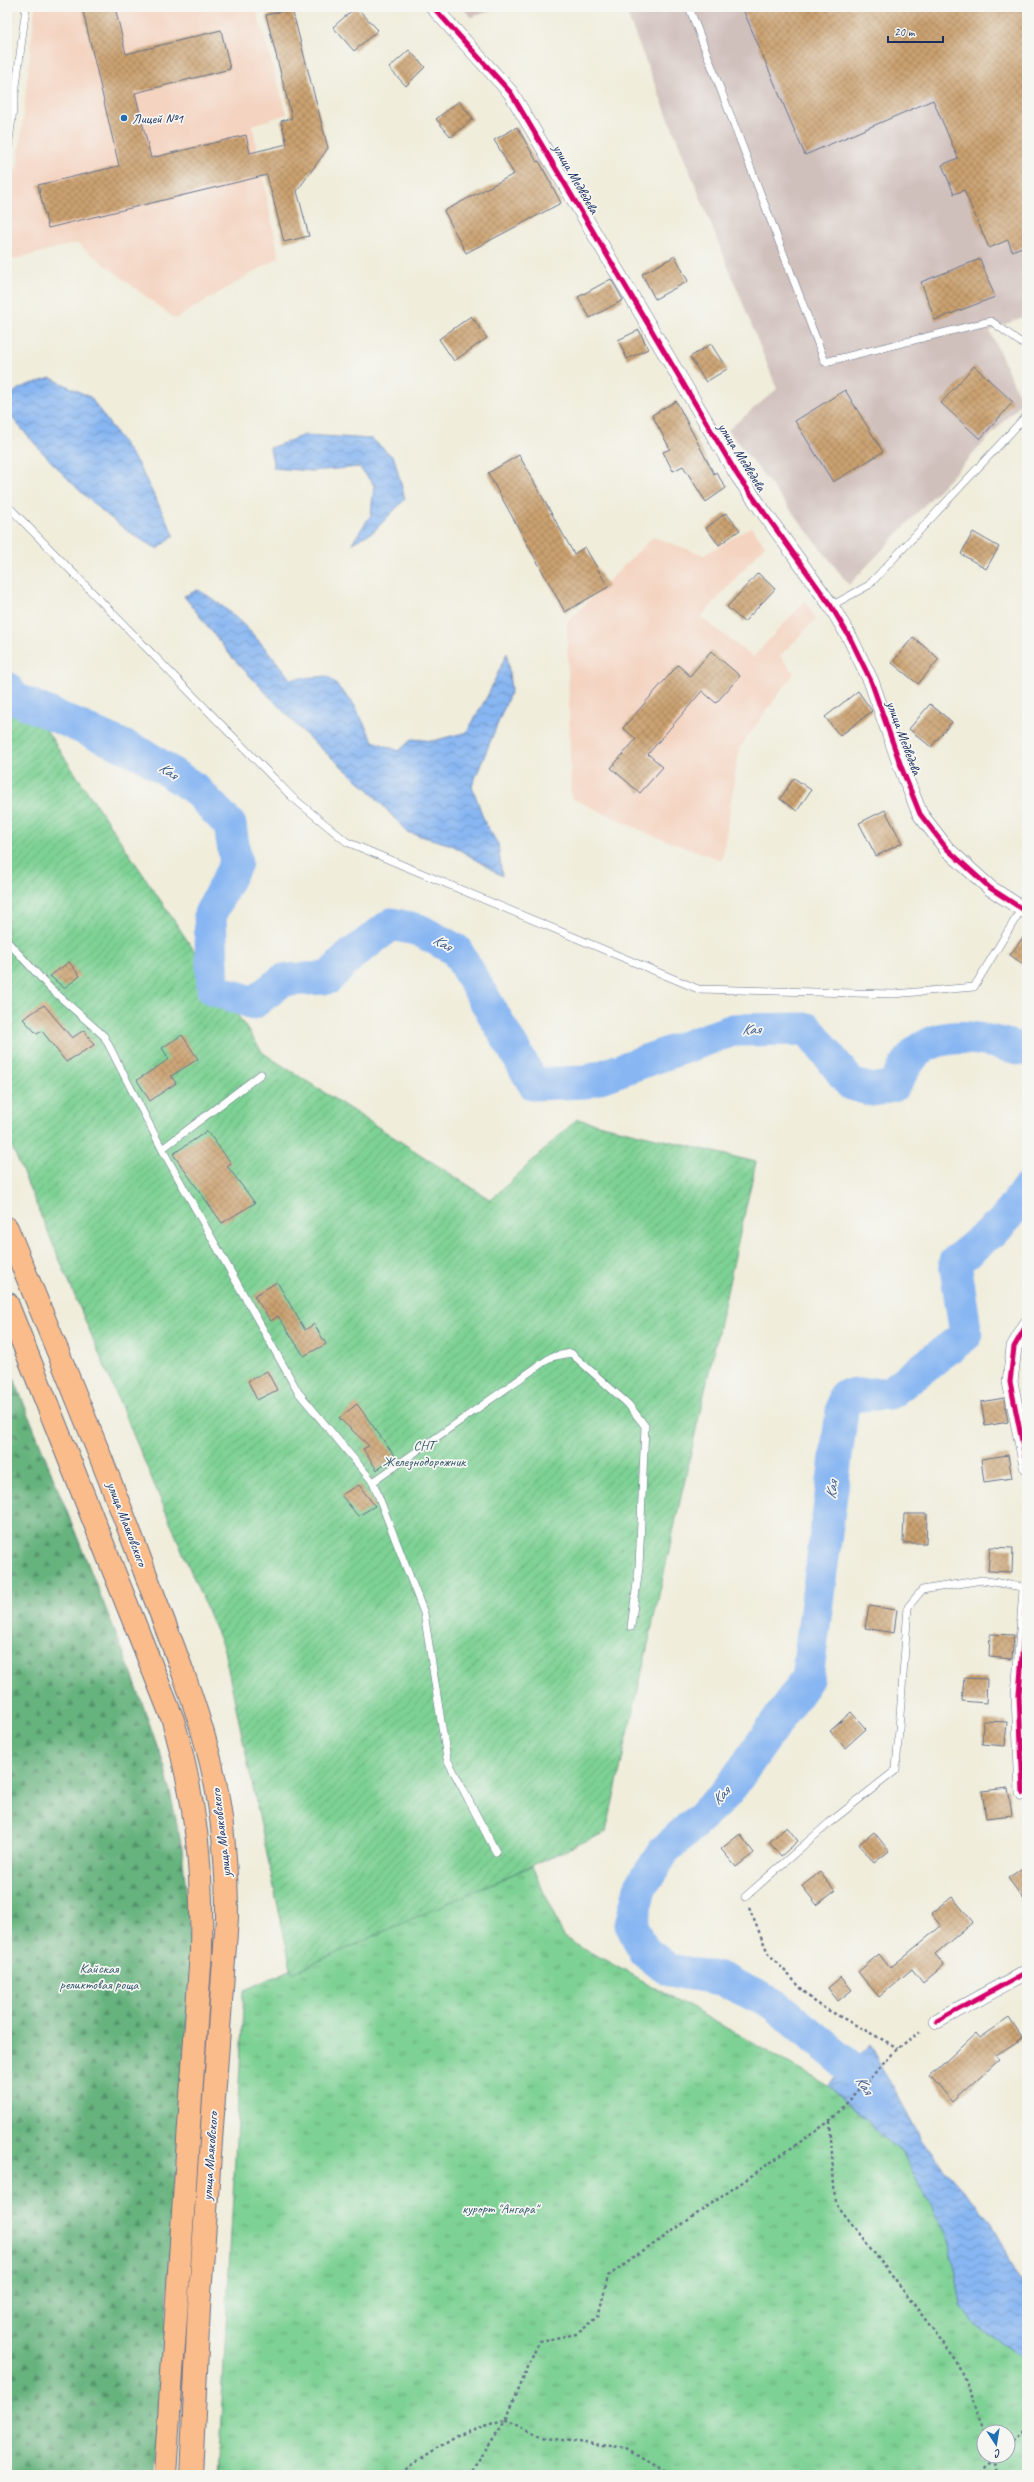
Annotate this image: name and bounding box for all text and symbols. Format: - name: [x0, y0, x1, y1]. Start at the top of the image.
- scale bar: [888, 18, 943, 44]
- text: 20 m: [894, 24, 916, 40]
- place label: Лицей №1: [132, 110, 184, 127]
- marker: Лицей №1: [119, 113, 129, 123]
- street label: улица Медведева: [549, 140, 603, 218]
- street label: улица Медведева: [714, 419, 770, 495]
- street label: улица Медведева: [882, 698, 926, 778]
- water label: Кая: [155, 758, 183, 785]
- water label: Кая: [429, 930, 457, 957]
- water label: Кая: [742, 1020, 762, 1039]
- park label: СНТ Железнодорожник: [383, 1437, 467, 1470]
- street label: улица Маяковского: [103, 1478, 152, 1570]
- water label: Кая: [821, 1478, 843, 1500]
- water label: Кая: [708, 1781, 736, 1809]
- street label: улица Маяковского: [207, 1786, 235, 1879]
- park label: Кайская реликтовая роща: [60, 1960, 139, 1993]
- water label: Кая: [851, 2072, 878, 2100]
- street label: улица Маяковского: [198, 2109, 222, 2202]
- park label: курорт "Ангара": [462, 2200, 541, 2217]
- north arrow: [976, 2424, 1016, 2464]
- text: С: [992, 2446, 1002, 2462]

